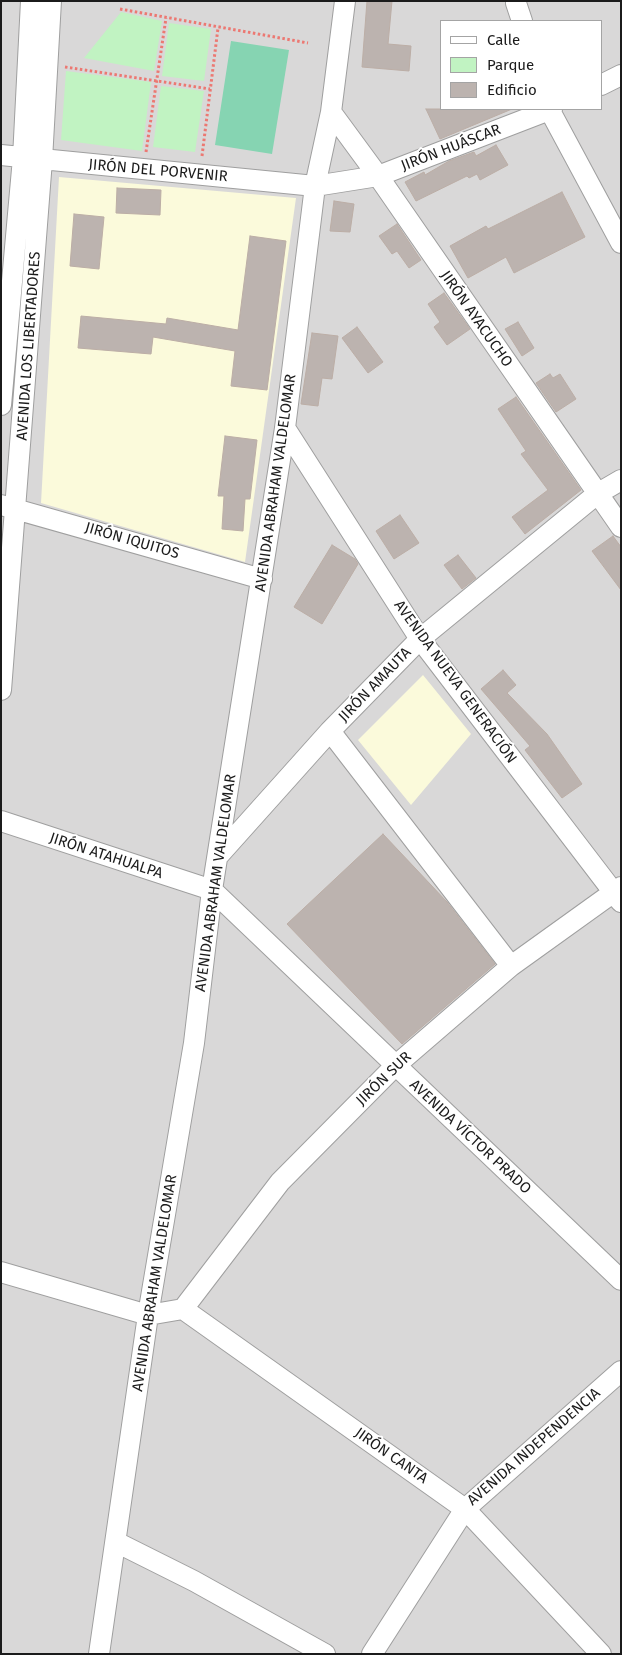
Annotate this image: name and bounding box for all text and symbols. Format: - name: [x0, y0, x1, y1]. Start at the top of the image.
- legend: [440, 20, 602, 110]
- text: Calle: [487, 31, 520, 49]
- text: Parque: [487, 56, 534, 74]
- text: Edificio: [487, 81, 537, 99]
- street label: JIRÓN HUÁSCAR: [399, 121, 503, 175]
- street label: JIRÓN DEL PORVENIR: [88, 156, 228, 186]
- street label: AVENIDA LOS LIBERTADORES: [13, 251, 45, 441]
- street label: JIRÓN AYACUCHO: [436, 267, 516, 371]
- street label: AVENIDA ABRAHAM VALDELOMAR: [252, 373, 300, 593]
- street label: JIRÓN IQUITOS: [83, 519, 181, 563]
- street label: AVENIDA NUEVA GENERACIÓN: [390, 597, 520, 767]
- street label: JIRÓN AMAUTA: [335, 644, 415, 726]
- street label: AVENIDA ABRAHAM VALDELOMAR: [192, 773, 240, 993]
- street label: JIRÓN ATAHUALPA: [47, 829, 165, 883]
- street label: JIRÓN SUR: [353, 1048, 415, 1110]
- street label: AVENIDA VÍCTOR PRADO: [406, 1076, 534, 1198]
- street label: AVENIDA ABRAHAM VALDELOMAR: [129, 1173, 181, 1393]
- street label: AVENIDA INDEPENDENCIA: [464, 1384, 604, 1510]
- street label: JIRÓN CANTA: [351, 1424, 431, 1488]

